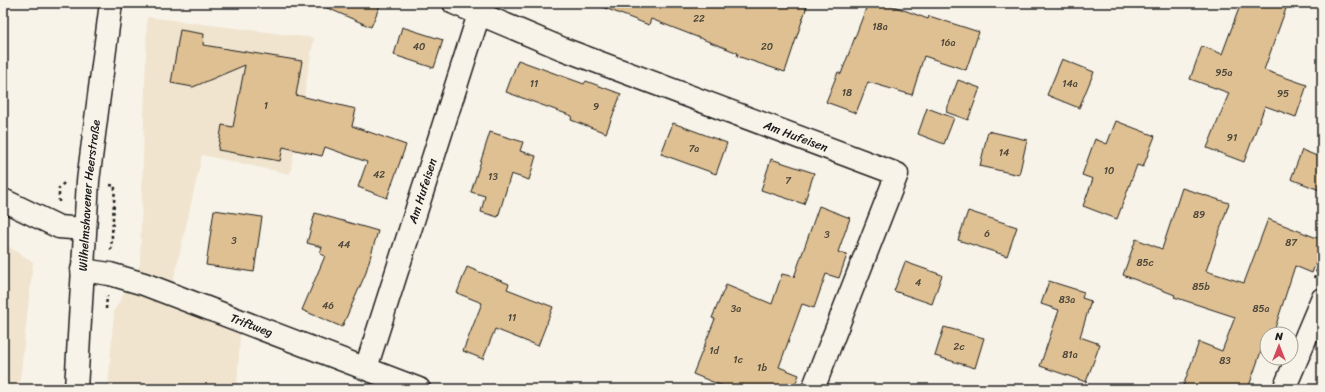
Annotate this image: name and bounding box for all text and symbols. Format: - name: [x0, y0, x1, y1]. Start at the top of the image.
- house number: 22: [693, 10, 705, 28]
- house number: 18a: [872, 18, 888, 36]
- house number: 16a: [941, 34, 956, 52]
- house number: 40: [413, 38, 425, 56]
- house number: 20: [761, 38, 773, 56]
- house number: 95a: [1215, 64, 1233, 82]
- house number: 11: [530, 75, 538, 93]
- house number: 14a: [1062, 75, 1078, 93]
- house number: 18: [842, 84, 852, 102]
- house number: 95: [1277, 85, 1289, 103]
- house number: 1: [264, 97, 268, 115]
- house number: 9: [593, 98, 599, 116]
- street label: Am Hufeisen: [760, 114, 832, 158]
- street label: Wilhelmshavener Heerstraße: [72, 118, 107, 272]
- house number: 91: [1227, 129, 1237, 147]
- house number: 7a: [689, 140, 699, 158]
- house number: 14: [999, 144, 1009, 162]
- street label: Am Hufeisen: [402, 155, 443, 227]
- house number: 10: [1104, 162, 1114, 180]
- house number: 42: [373, 166, 385, 184]
- house number: 13: [488, 168, 498, 186]
- house number: 7: [785, 172, 792, 190]
- house number: 89: [1193, 206, 1205, 224]
- house number: 6: [984, 225, 990, 243]
- house number: 3: [824, 226, 830, 244]
- house number: 3: [231, 232, 237, 250]
- house number: 87: [1285, 234, 1298, 252]
- house number: 44: [338, 236, 350, 254]
- house number: 85c: [1136, 254, 1154, 272]
- house number: 4: [915, 274, 921, 292]
- house number: 85b: [1192, 278, 1210, 296]
- house number: 83a: [1059, 291, 1075, 309]
- house number: 46: [322, 297, 334, 315]
- house number: 3a: [731, 300, 741, 318]
- house number: 85a: [1252, 300, 1270, 318]
- street label: Triftweg: [227, 307, 276, 343]
- house number: 11: [508, 309, 516, 327]
- north arrow: [1259, 326, 1299, 366]
- text: N: [1274, 327, 1283, 346]
- house number: 2c: [954, 338, 964, 356]
- house number: 1d: [709, 342, 720, 360]
- house number: 81a: [1062, 346, 1078, 364]
- house number: 1c: [733, 351, 743, 369]
- house number: 83: [1219, 352, 1231, 370]
- house number: 1b: [757, 359, 767, 377]

